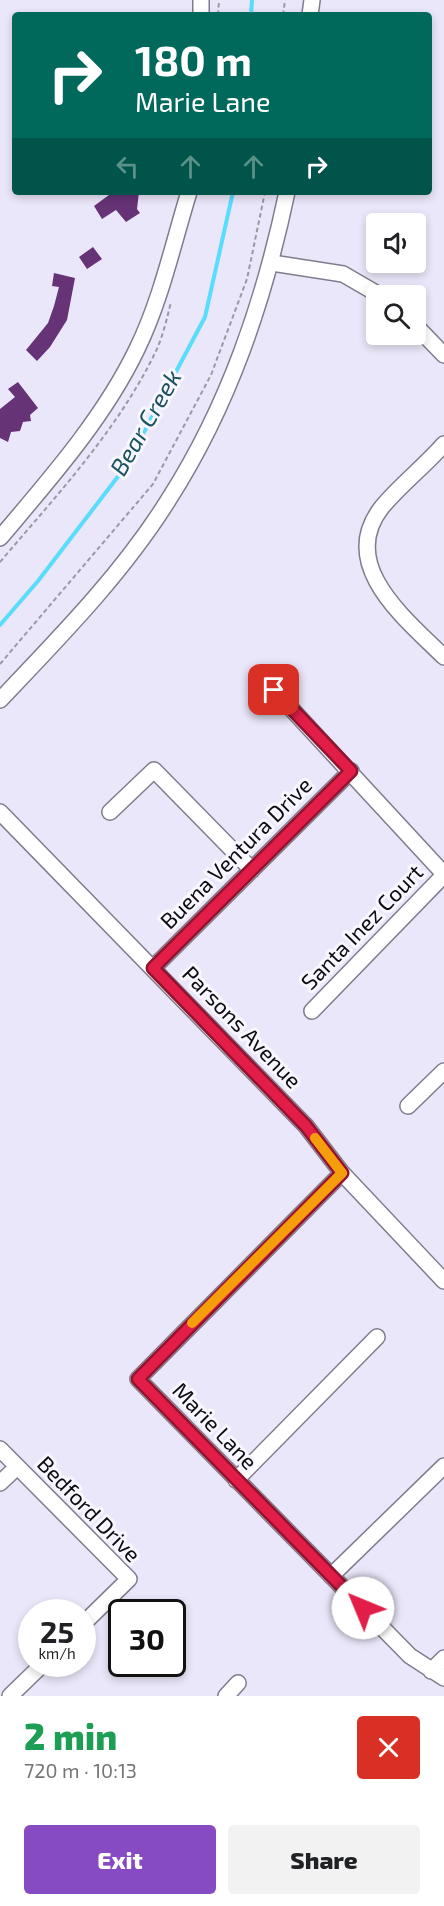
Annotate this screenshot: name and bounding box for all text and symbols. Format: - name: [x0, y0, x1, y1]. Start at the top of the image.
- text: 180 m: [135, 34, 252, 84]
- icon: right: [36, 36, 114, 114]
- text: Marie Lane: [135, 85, 270, 117]
- icon: left: [111, 150, 144, 183]
- icon: ahead: [174, 150, 207, 183]
- icon: ahead: [237, 150, 270, 183]
- icon: right: [300, 150, 333, 183]
- map controls: [366, 213, 426, 345]
- button: sound: [366, 213, 426, 273]
- button: search: [366, 285, 426, 345]
- water label: Bear Creek: [103, 364, 187, 480]
- pin: [248, 664, 299, 715]
- icon: arrive: [257, 673, 290, 706]
- street label: Buena Ventura Drive: [154, 771, 316, 933]
- street label: Santa Inez Court: [295, 858, 428, 994]
- street label: Parsons Avenue: [178, 960, 307, 1093]
- street label: Marie Lane: [168, 1377, 263, 1474]
- street label: Bedford Drive: [33, 1450, 147, 1567]
- position arrow: [331, 1576, 395, 1640]
- speed limit sign: 30: [108, 1599, 186, 1677]
- text: 25: [40, 1613, 74, 1649]
- text: km/h: [38, 1644, 76, 1662]
- text: 2 min: [24, 1714, 117, 1757]
- button: close: [357, 1716, 420, 1779]
- text: 720 m · 10:13: [24, 1758, 137, 1782]
- button: Exit: [24, 1825, 216, 1894]
- button: Share: [228, 1825, 420, 1894]

